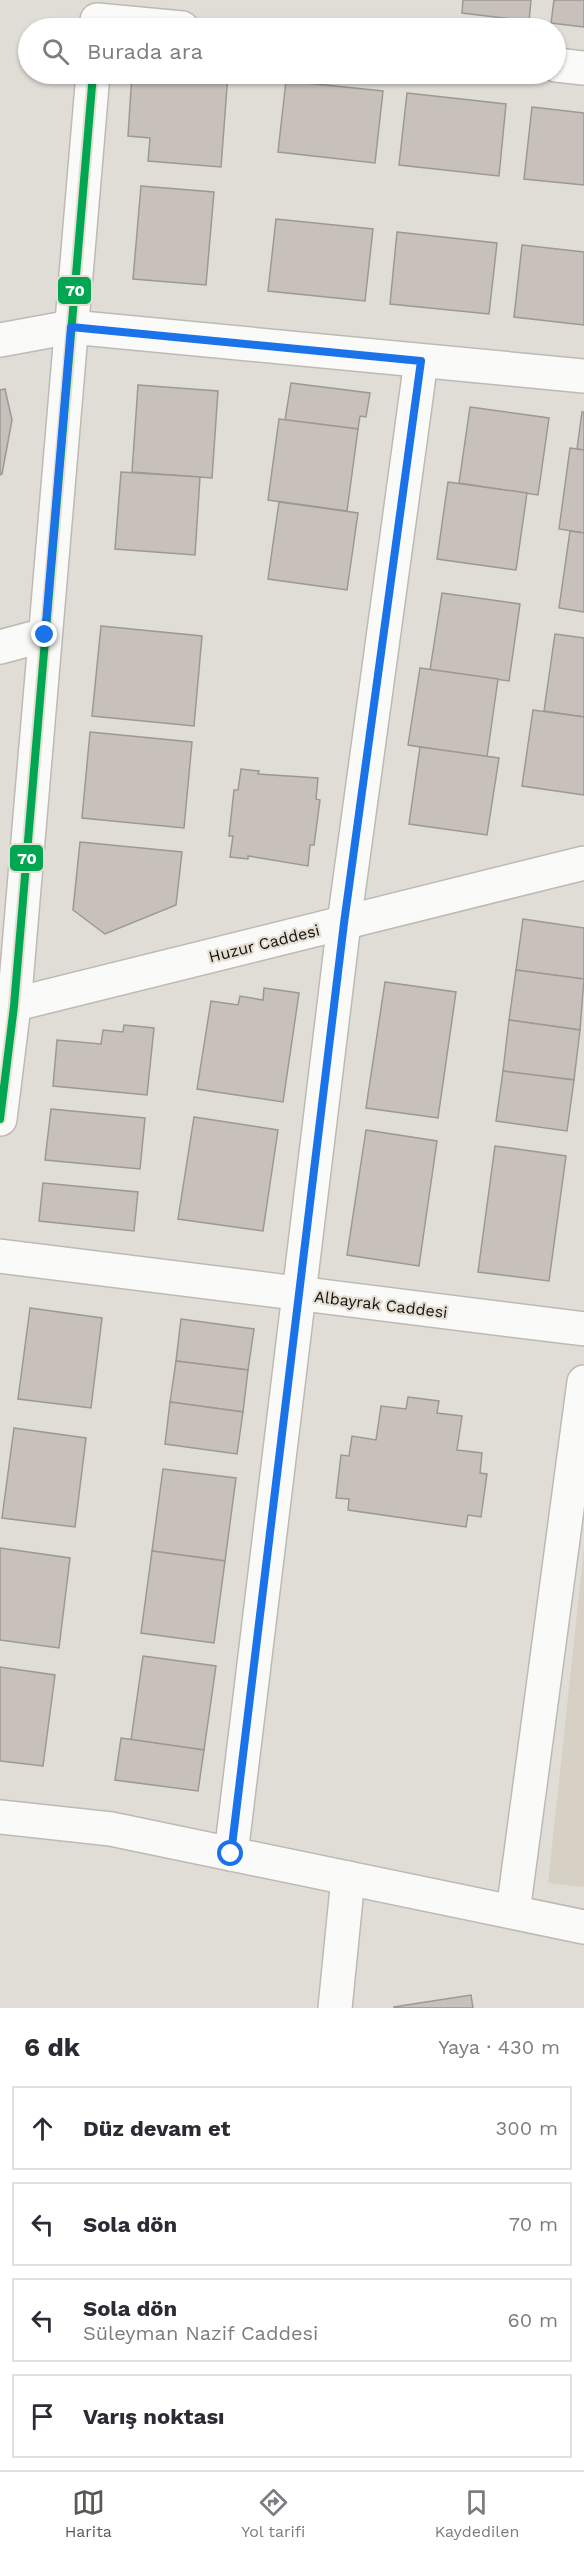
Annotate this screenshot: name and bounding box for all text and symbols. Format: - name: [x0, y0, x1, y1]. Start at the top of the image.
- search box: [18, 18, 566, 84]
- icon: search: [39, 35, 72, 68]
- text: Burada ara: [87, 39, 203, 64]
- line badge: 70: [57, 276, 92, 305]
- text: 70: [65, 281, 85, 300]
- route end: [31, 621, 57, 647]
- line badge: 70: [9, 844, 44, 872]
- text: 70: [17, 849, 37, 868]
- street label: Huzur Caddesi: [207, 921, 322, 966]
- street label: Albayrak Caddesi: [313, 1287, 449, 1322]
- route start: [217, 1840, 243, 1866]
- text: 6 dk: [24, 2032, 80, 2062]
- text: Yaya · 430 m: [438, 2035, 560, 2059]
- icon: ahead: [26, 2112, 59, 2145]
- text: Düz devam et: [83, 2116, 230, 2141]
- text: 300 m: [496, 2116, 558, 2140]
- icon: left: [26, 2208, 59, 2241]
- text: Sola dön: [83, 2212, 177, 2237]
- text: 70 m: [509, 2212, 558, 2236]
- text: Sola dön: [83, 2296, 177, 2321]
- icon: left: [26, 2304, 59, 2337]
- text: 60 m: [508, 2308, 558, 2332]
- text: Süleyman Nazif Caddesi: [83, 2321, 318, 2345]
- icon: arrive: [26, 2400, 59, 2433]
- text: Varış noktası: [83, 2404, 225, 2429]
- tab: Harita: [65, 2486, 112, 2541]
- tab: Yol tarifi: [241, 2486, 305, 2541]
- tab: Kaydedilen: [435, 2486, 519, 2541]

